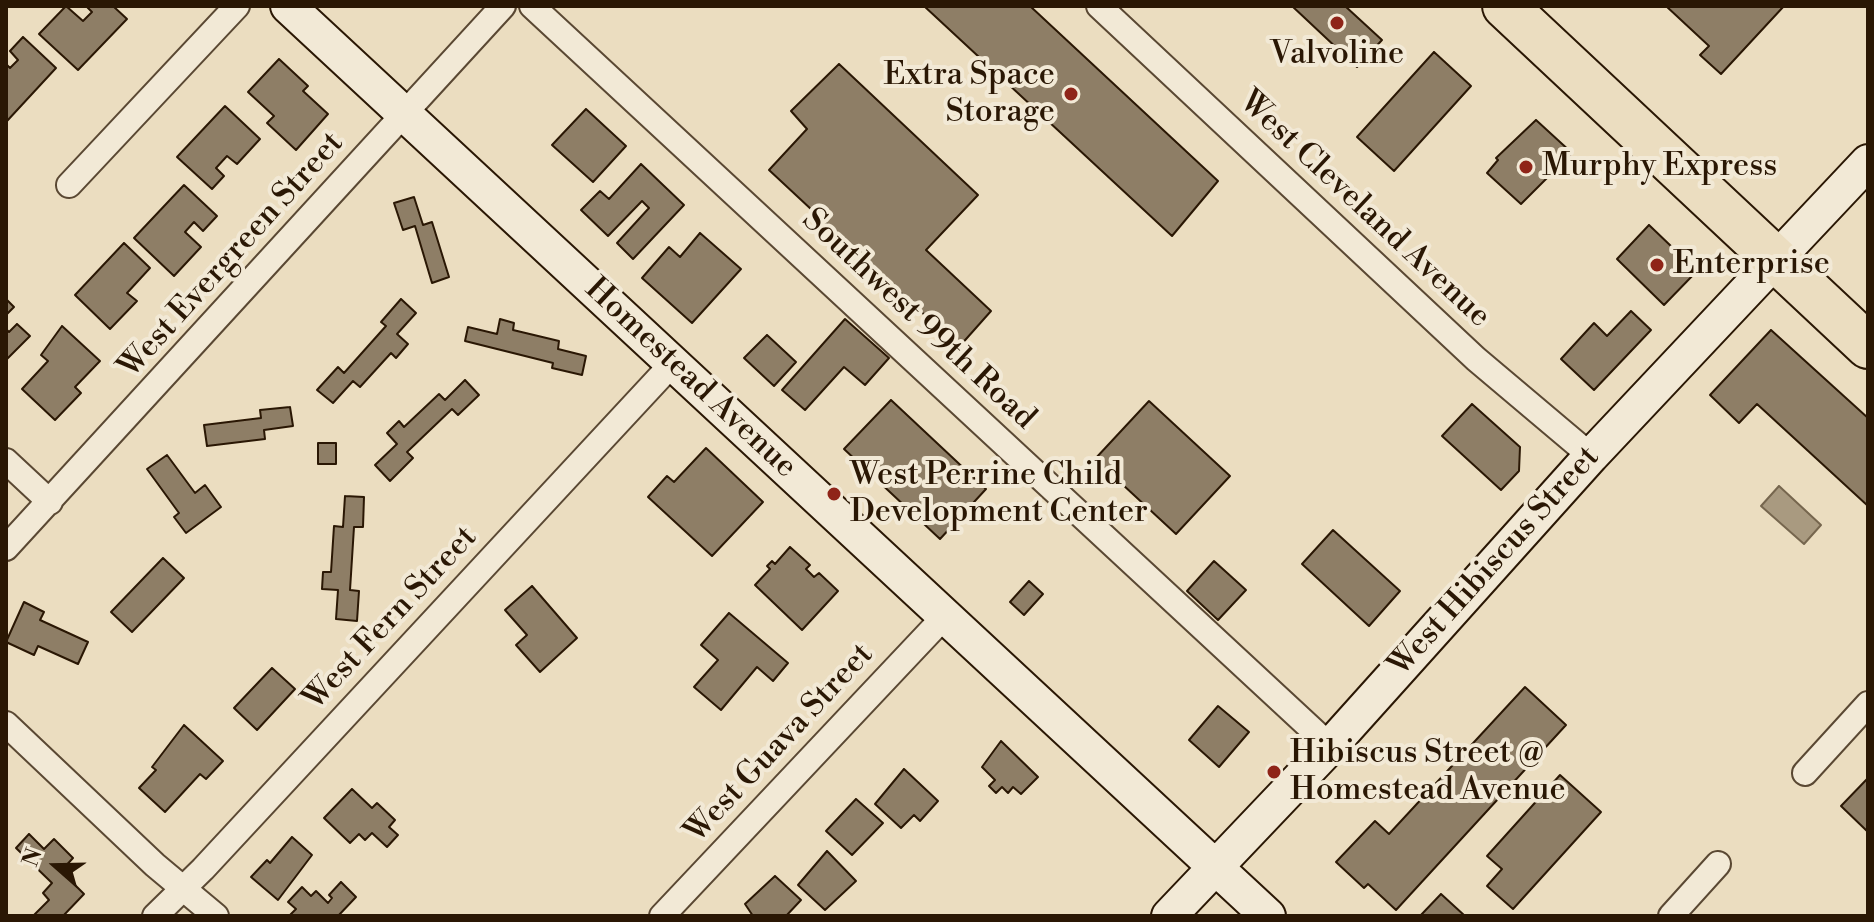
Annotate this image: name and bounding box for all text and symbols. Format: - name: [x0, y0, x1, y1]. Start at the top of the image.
- marker: Valvoline: [1328, 14, 1346, 32]
- place label: Valvoline: [1270, 36, 1404, 74]
- place label: Extra Space Storage: [884, 57, 1055, 132]
- street label: West Cleveland Avenue: [1230, 84, 1498, 336]
- marker: Extra Space Storage: [1062, 85, 1080, 103]
- street label: West Evergreen Street: [112, 125, 352, 387]
- place label: Murphy Express: [1542, 148, 1777, 186]
- marker: Murphy Express: [1517, 158, 1535, 176]
- street label: Southwest 99th Road: [793, 202, 1043, 438]
- place label: Enterprise: [1673, 246, 1830, 284]
- marker: Enterprise: [1648, 256, 1666, 274]
- street label: Homestead Avenue: [576, 271, 804, 487]
- street label: West Hibiscus Street: [1382, 439, 1608, 685]
- place label: West Perrine Child Development Center: [850, 457, 1148, 532]
- marker: West Perrine Child Development Center: [825, 485, 843, 503]
- street label: West Fern Street: [296, 519, 486, 719]
- street label: West Guava Street: [678, 636, 882, 852]
- place label: Hibiscus Street @ Homestead Avenue: [1290, 735, 1566, 810]
- marker: Hibiscus Street @ Homestead Avenue: [1265, 763, 1283, 781]
- north arrow: [16, 826, 96, 906]
- text: N: [17, 845, 49, 870]

